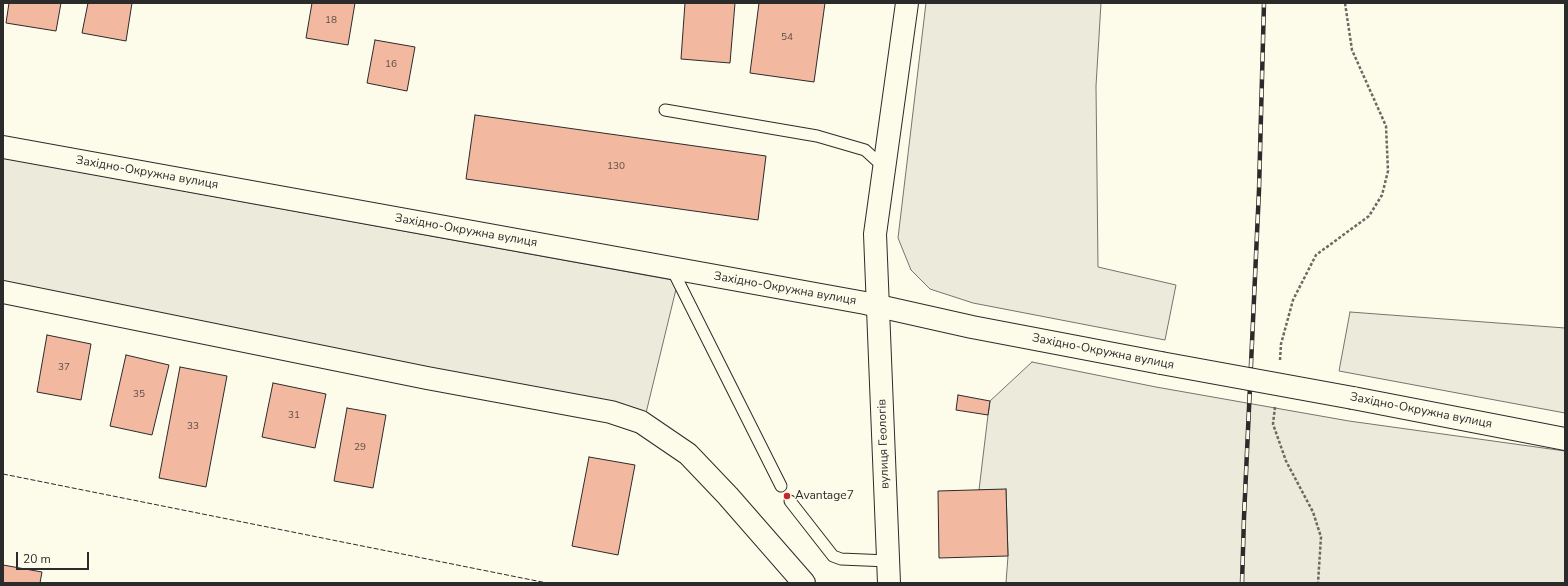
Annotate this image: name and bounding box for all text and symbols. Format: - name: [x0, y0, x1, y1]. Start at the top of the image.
- house number: 18: [325, 15, 337, 27]
- house number: 54: [781, 32, 793, 44]
- house number: 16: [385, 59, 397, 71]
- street label: Західно-Окружна вулиця: [75, 153, 219, 193]
- house number: 130: [607, 161, 625, 173]
- street label: Західно-Окружна вулиця: [394, 211, 538, 251]
- street label: Західно-Окружна вулиця: [713, 269, 857, 309]
- street label: Західно-Окружна вулиця: [1031, 331, 1175, 373]
- house number: 37: [58, 362, 70, 374]
- house number: 35: [133, 389, 145, 401]
- street label: Західно-Окружна вулиця: [1349, 390, 1493, 432]
- street label: вулиця Геологів: [875, 399, 893, 489]
- house number: 31: [288, 410, 300, 422]
- house number: 33: [187, 421, 199, 433]
- house number: 29: [354, 442, 366, 454]
- place label: Avantage7: [795, 489, 854, 503]
- marker: Avantage7: [782, 491, 792, 501]
- scale bar: [18, 544, 91, 570]
- text: 20 m: [23, 551, 51, 567]

